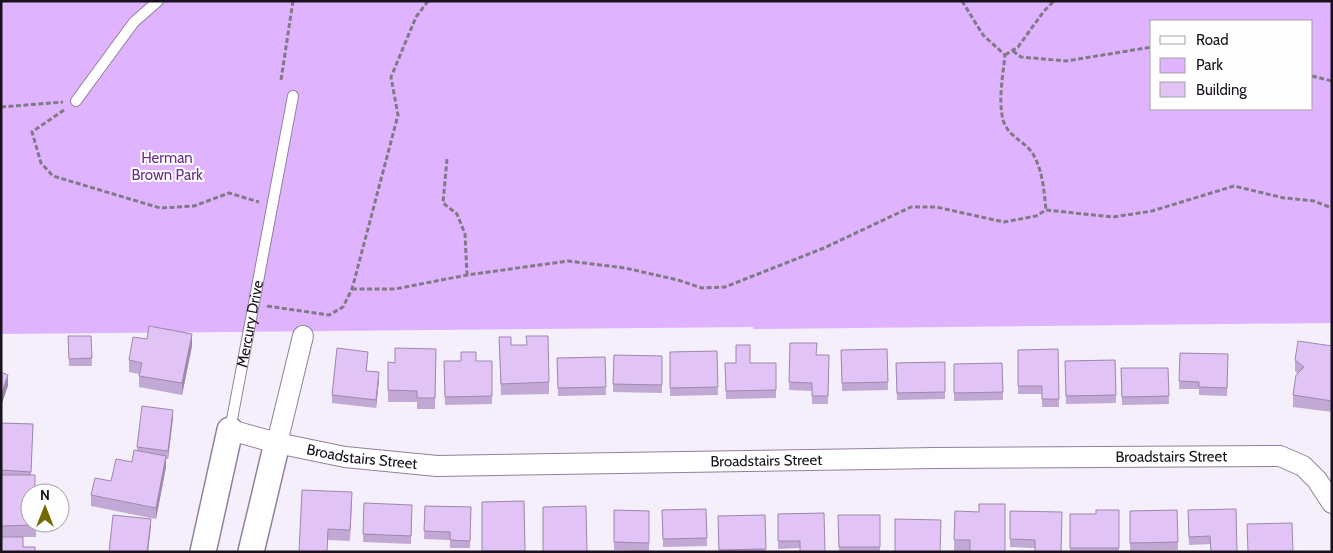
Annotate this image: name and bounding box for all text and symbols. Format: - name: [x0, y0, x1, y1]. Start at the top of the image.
- legend: [1150, 20, 1313, 110]
- text: Road: [1196, 31, 1229, 49]
- text: Park: [1196, 56, 1223, 74]
- text: Building: [1196, 81, 1247, 99]
- park label: Herman Brown Park: [131, 149, 203, 184]
- street label: Mercury Drive: [233, 279, 267, 369]
- street label: Broadstairs Street: [305, 440, 418, 473]
- street label: Broadstairs Street: [1115, 447, 1227, 466]
- street label: Broadstairs Street: [710, 451, 822, 471]
- north arrow: [20, 483, 70, 533]
- text: N: [40, 486, 50, 504]

